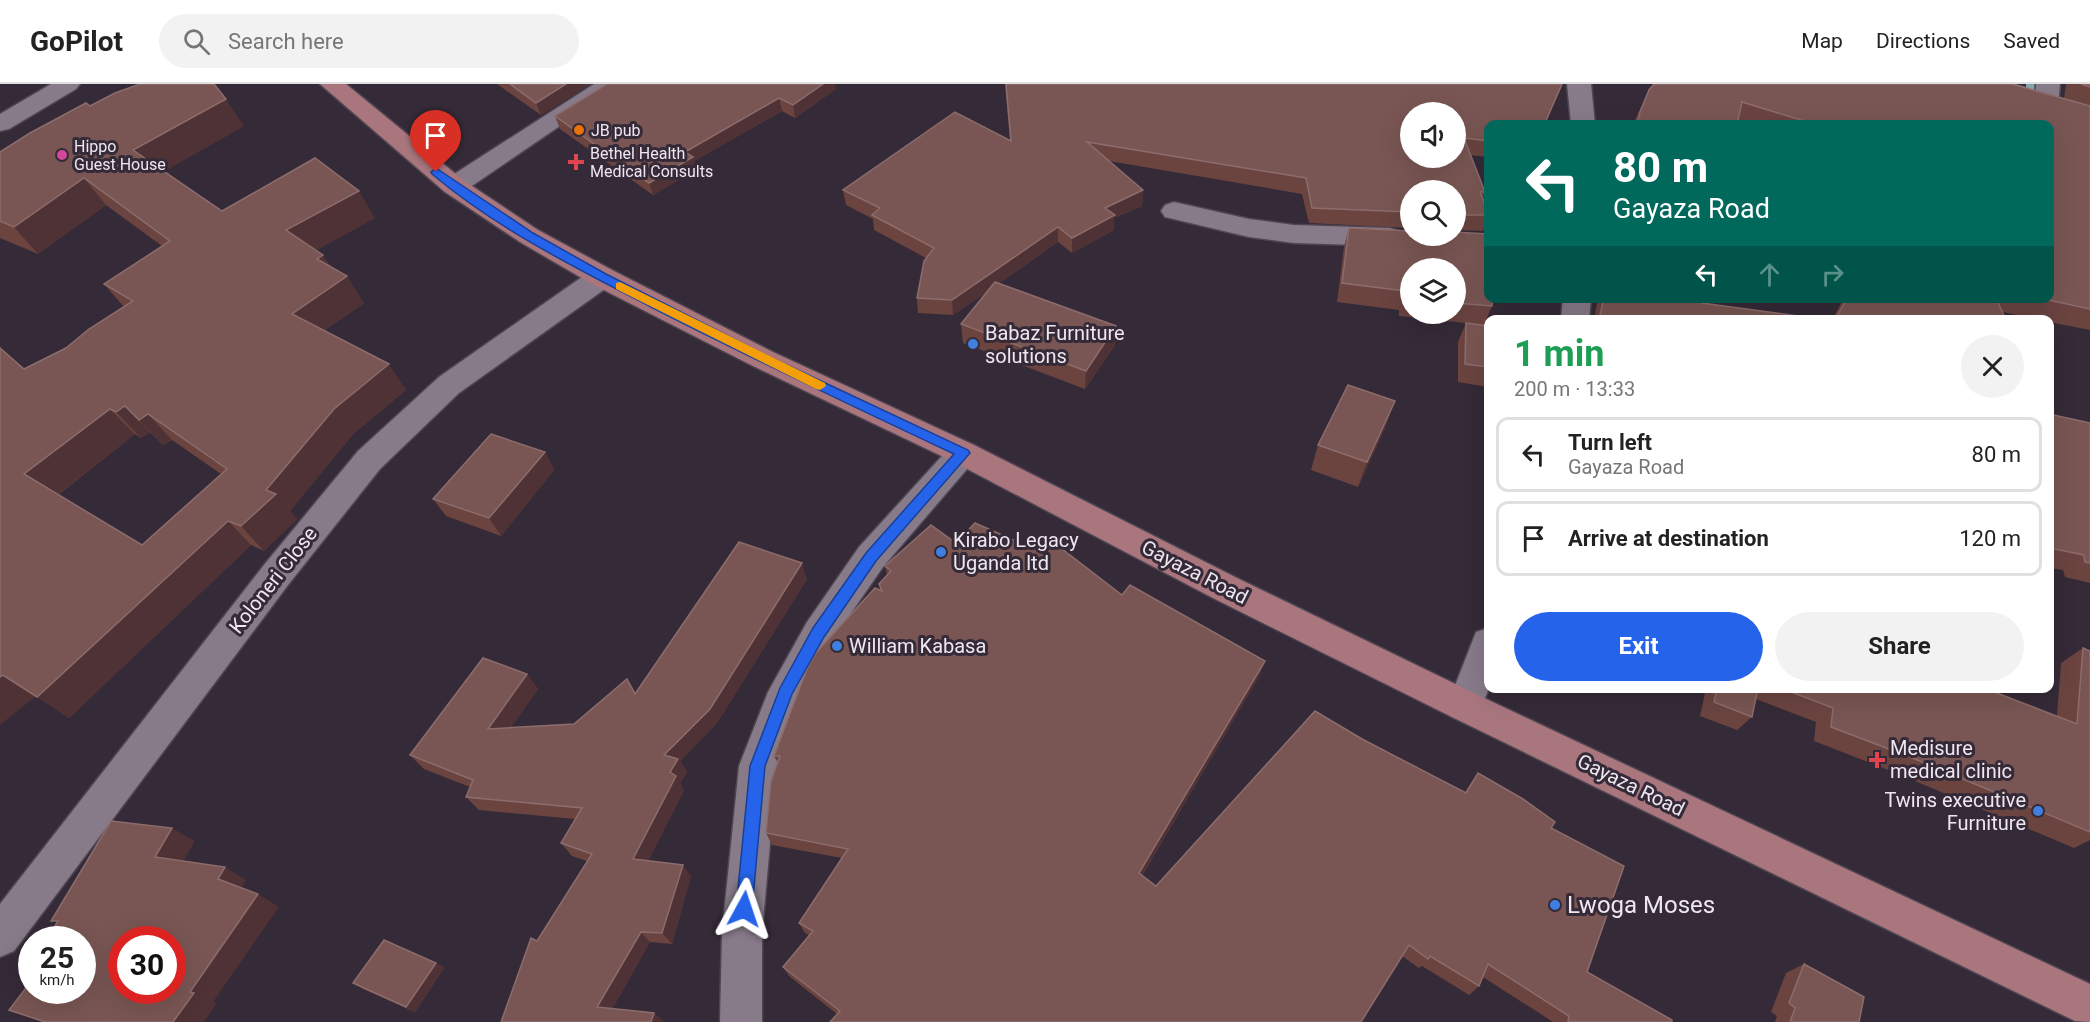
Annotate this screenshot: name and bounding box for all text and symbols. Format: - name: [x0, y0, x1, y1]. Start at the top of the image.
- search box: [159, 14, 579, 68]
- text: GoPilot: [30, 25, 123, 58]
- icon: search: [180, 25, 213, 58]
- text: Search here: [228, 29, 344, 54]
- text: Map: [1801, 29, 1843, 53]
- text: Directions: [1876, 29, 1970, 53]
- text: Saved: [2003, 29, 2060, 53]
- map controls: [1400, 102, 1466, 324]
- button: sound: [1400, 102, 1466, 168]
- pin: [410, 110, 461, 172]
- icon: arrive: [419, 119, 452, 152]
- place label: JB pub: [591, 121, 641, 140]
- marker: JB pub: [572, 123, 586, 137]
- place label: Hippo Guest House: [74, 137, 166, 174]
- text: 80 m: [1613, 143, 1708, 192]
- place label: Bethel Health Medical Consults: [590, 144, 713, 181]
- icon: left: [1514, 144, 1592, 222]
- marker: Hippo Guest House: [55, 148, 69, 162]
- marker: Bethel Health Medical Consults: [567, 153, 585, 171]
- button: search: [1400, 180, 1466, 246]
- text: Gayaza Road: [1613, 193, 1770, 225]
- button: layers: [1400, 258, 1466, 324]
- icon: left: [1690, 258, 1723, 291]
- icon: ahead: [1753, 258, 1786, 291]
- icon: right: [1816, 258, 1849, 291]
- place label: Babaz Furniture solutions: [985, 321, 1125, 368]
- text: 1 min: [1514, 333, 1605, 375]
- button: close: [1961, 335, 2024, 398]
- marker: Babaz Furniture solutions: [966, 337, 980, 351]
- text: 200 m · 13:33: [1514, 377, 1635, 401]
- text: Turn left: [1568, 430, 1652, 455]
- icon: left: [1517, 438, 1550, 471]
- text: 80 m: [1972, 442, 2021, 467]
- text: Gayaza Road: [1568, 455, 1684, 479]
- street label: Koloneri Close: [224, 522, 322, 638]
- icon: arrive: [1517, 522, 1550, 555]
- text: Arrive at destination: [1568, 526, 1769, 551]
- text: 120 m: [1959, 526, 2021, 551]
- place label: Kirabo Legacy Uganda ltd: [953, 528, 1079, 575]
- street label: Gayaza Road: [1138, 535, 1252, 609]
- marker: Kirabo Legacy Uganda ltd: [934, 545, 948, 559]
- button: Exit: [1514, 612, 1763, 681]
- button: Share: [1775, 612, 2024, 681]
- place label: William Kabasa: [849, 634, 986, 658]
- marker: William Kabasa: [830, 639, 844, 653]
- place label: Medisure medical clinic: [1890, 736, 2012, 783]
- street label: Gayaza Road: [1574, 749, 1688, 821]
- marker: Medisure medical clinic: [1868, 751, 1886, 769]
- place label: Twins executive Furniture: [1884, 788, 2026, 835]
- marker: Twins executive Furniture: [2031, 804, 2045, 818]
- position arrow: [712, 877, 776, 941]
- place label: Lwoga Moses: [1567, 891, 1715, 919]
- marker: Lwoga Moses: [1548, 898, 1562, 912]
- speed limit sign: 30: [108, 926, 186, 1004]
- text: 25: [40, 940, 74, 975]
- text: km/h: [39, 971, 75, 989]

